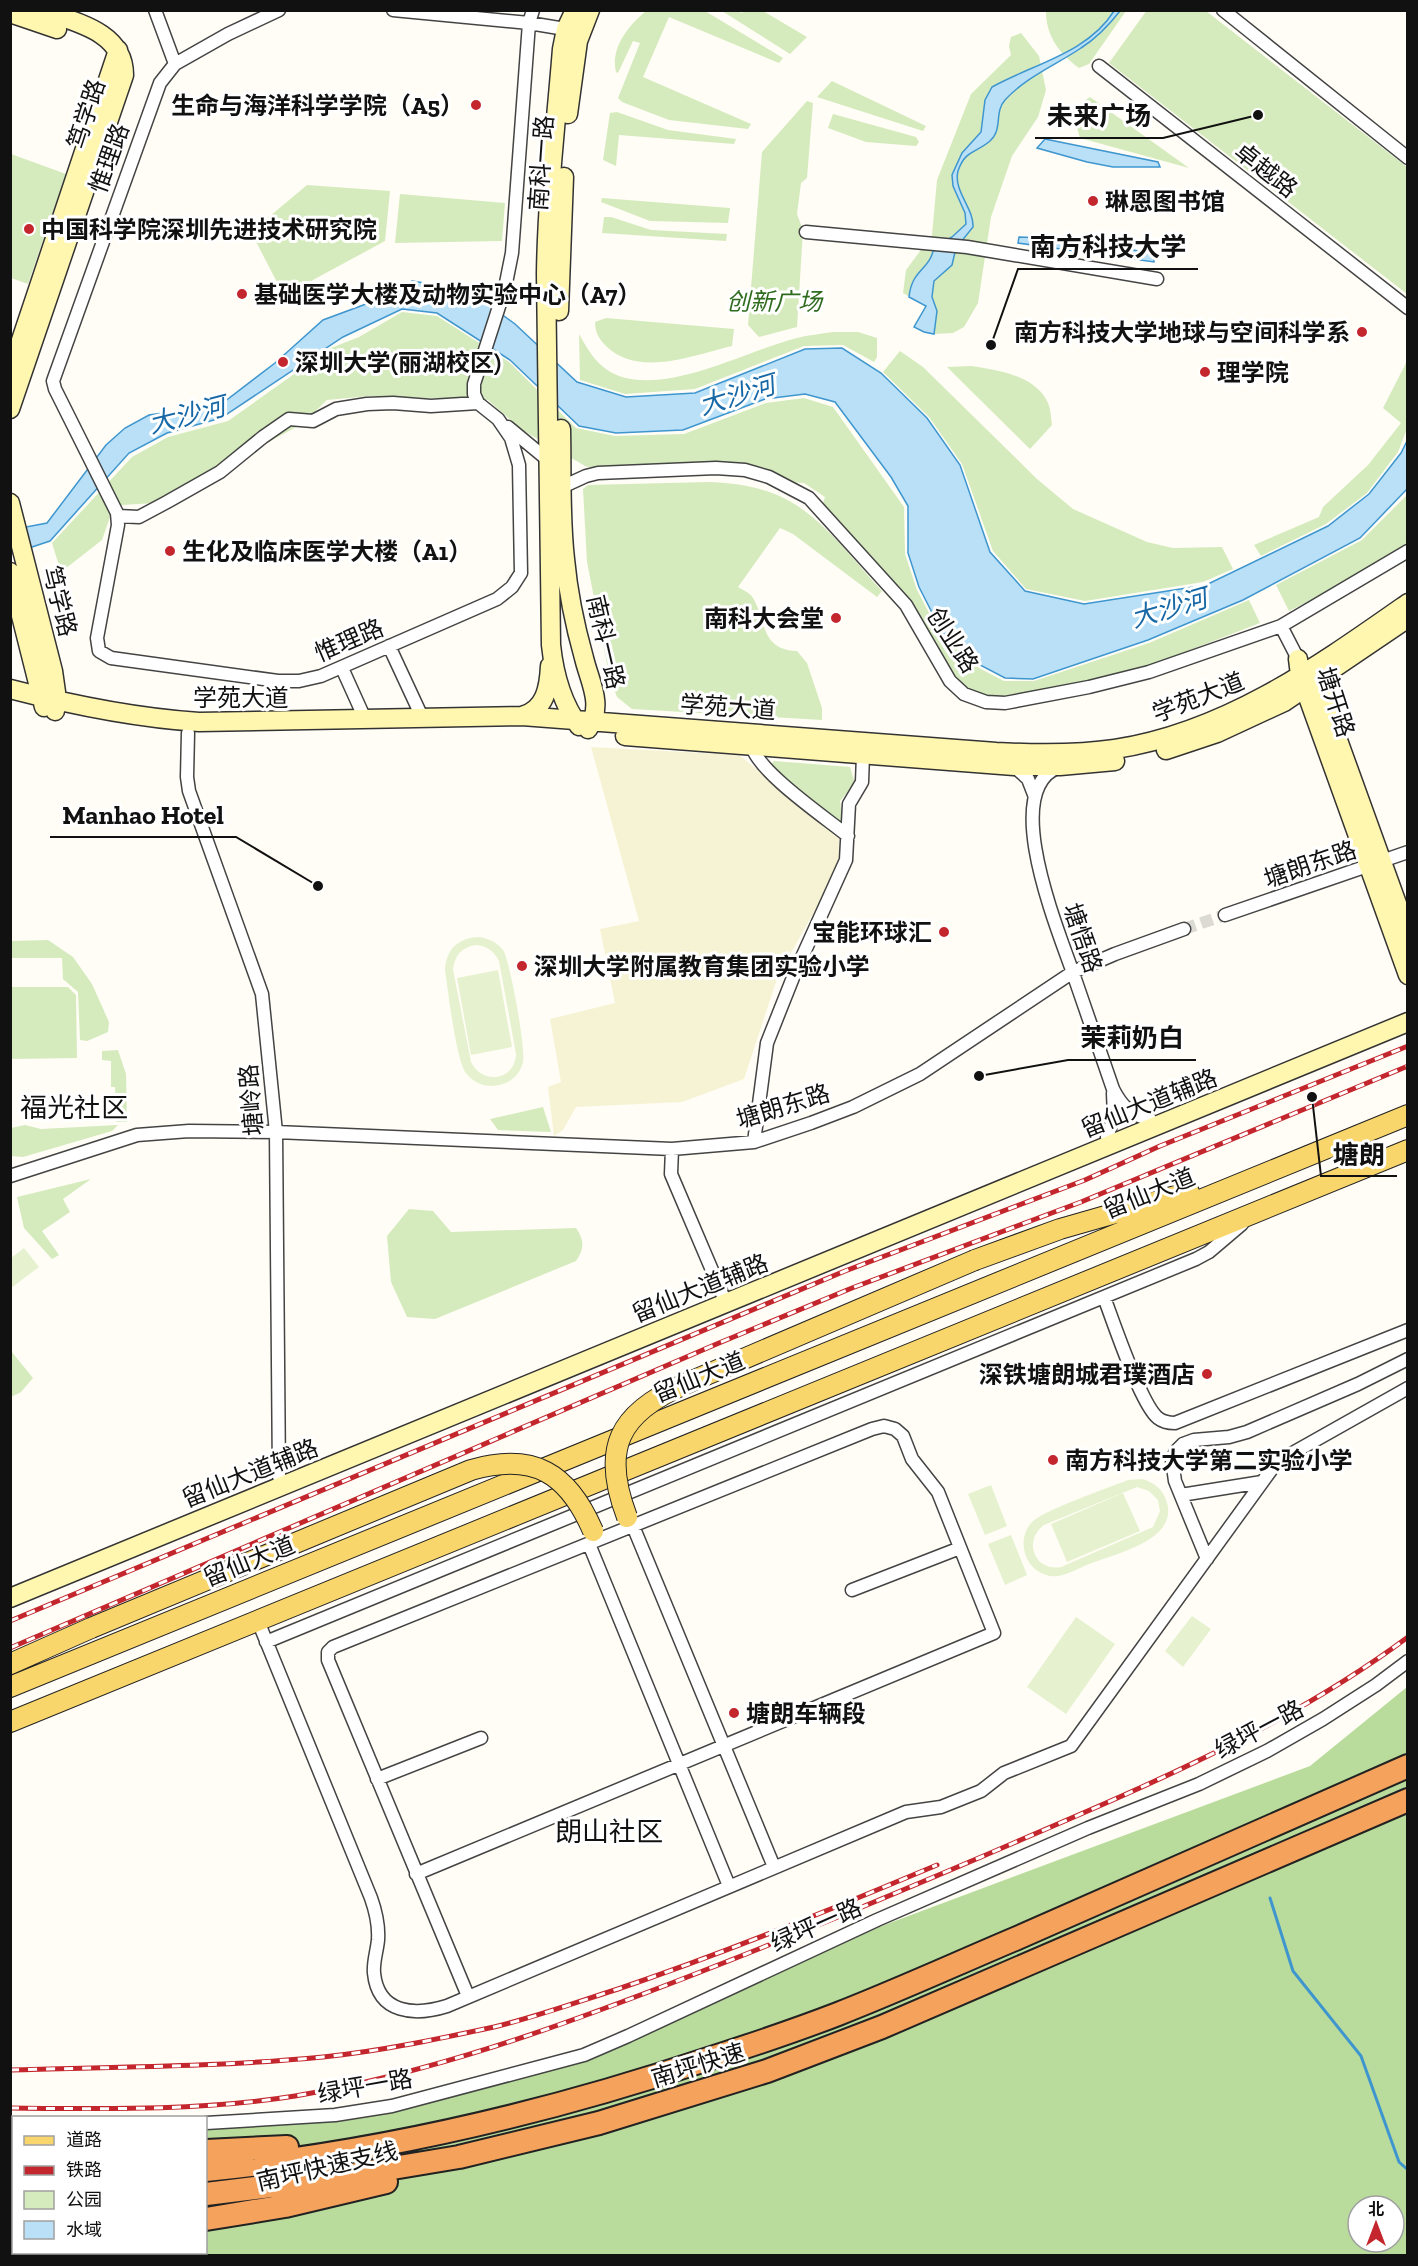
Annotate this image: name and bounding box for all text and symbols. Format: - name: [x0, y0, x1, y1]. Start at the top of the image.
- street label: 笃学路: [61, 75, 111, 153]
- place label: 生命与海洋科学学院（A5）: [171, 91, 464, 120]
- callout: 未来广场: [1035, 94, 1163, 138]
- marker: 生命与海洋科学学院（A5）: [469, 98, 483, 112]
- text: 未来广场: [1047, 100, 1151, 132]
- street label: 南科一路: [523, 114, 559, 212]
- street label: 惟理路: [83, 119, 135, 197]
- street label: 卓越路: [1229, 136, 1303, 204]
- place label: 琳恩图书馆: [1105, 187, 1225, 216]
- marker: 琳恩图书馆: [1086, 194, 1100, 208]
- place label: 中国科学院深圳先进技术研究院: [41, 215, 377, 244]
- marker: 中国科学院深圳先进技术研究院: [22, 222, 36, 236]
- callout: 南方科技大学: [1018, 225, 1198, 269]
- text: 南方科技大学: [1030, 231, 1186, 263]
- place label: 基础医学大楼及动物实验中心（A7）: [254, 280, 641, 309]
- marker: 基础医学大楼及动物实验中心（A7）: [235, 287, 249, 301]
- park label: 创新广场: [726, 287, 824, 316]
- place label: 南方科技大学地球与空间科学系: [1014, 318, 1350, 347]
- marker: 南方科技大学地球与空间科学系: [1355, 325, 1369, 339]
- place label: 深圳大学(丽湖校区): [295, 348, 501, 377]
- marker: 深圳大学(丽湖校区): [276, 355, 290, 369]
- place label: 理学院: [1217, 358, 1289, 387]
- marker: 理学院: [1198, 365, 1212, 379]
- water label: 大沙河: [695, 367, 784, 422]
- water label: 大沙河: [145, 389, 234, 440]
- place label: 生化及临床医学大楼（A1）: [182, 537, 472, 566]
- marker: 生化及临床医学大楼（A1）: [163, 544, 177, 558]
- street label: 笃学路: [37, 563, 83, 639]
- water label: 大沙河: [1127, 580, 1216, 634]
- street label: 南科一路: [581, 592, 631, 692]
- street label: 创业路: [921, 602, 985, 678]
- place label: 南科大会堂: [704, 604, 824, 633]
- marker: 南科大会堂: [829, 611, 843, 625]
- street label: 惟理路: [310, 613, 388, 667]
- street label: 塘开路: [1311, 663, 1361, 741]
- street label: 学苑大道: [1148, 666, 1248, 728]
- street label: 学苑大道: [193, 683, 289, 712]
- street label: 学苑大道: [679, 689, 777, 725]
- callout: Manhao Hotel: [50, 793, 236, 837]
- text: Manhao Hotel: [62, 799, 224, 831]
- street label: 塘朗东路: [1260, 835, 1360, 893]
- street label: 塘悟路: [1058, 899, 1108, 977]
- place label: 宝能环球汇: [812, 918, 932, 947]
- marker: 宝能环球汇: [937, 925, 951, 939]
- place label: 深圳大学附属教育集团实验小学: [534, 952, 870, 981]
- marker: 深圳大学附属教育集团实验小学: [515, 959, 529, 973]
- callout: 茉莉奶白: [1068, 1016, 1196, 1060]
- text: 茉莉奶白: [1080, 1022, 1184, 1054]
- street label: 塘岭路: [233, 1063, 269, 1137]
- street label: 留仙大道辅路: [1077, 1063, 1221, 1143]
- street label: 塘朗东路: [733, 1078, 833, 1134]
- district label: 福光社区: [20, 1092, 128, 1124]
- callout: 塘朗: [1321, 1132, 1397, 1176]
- text: 塘朗: [1333, 1139, 1385, 1171]
- street label: 留仙大道: [1099, 1162, 1199, 1224]
- street label: 留仙大道辅路: [628, 1248, 772, 1328]
- street label: 留仙大道: [649, 1346, 749, 1408]
- place label: 深铁塘朗城君璞酒店: [979, 1360, 1195, 1389]
- marker: 深铁塘朗城君璞酒店: [1200, 1367, 1214, 1381]
- street label: 留仙大道辅路: [178, 1433, 322, 1513]
- place label: 南方科技大学第二实验小学: [1065, 1446, 1353, 1475]
- marker: 南方科技大学第二实验小学: [1046, 1453, 1060, 1467]
- street label: 留仙大道: [199, 1530, 299, 1592]
- street label: 绿坪一路: [1210, 1694, 1308, 1764]
- place label: 塘朗车辆段: [746, 1699, 866, 1728]
- marker: 塘朗车辆段: [727, 1706, 741, 1720]
- district label: 朗山社区: [555, 1816, 663, 1848]
- street label: 绿坪一路: [766, 1892, 866, 1958]
- street label: 南坪快速: [648, 2037, 748, 2093]
- street label: 绿坪一路: [315, 2063, 415, 2109]
- legend: [12, 2116, 207, 2254]
- text: 道路: [66, 2129, 102, 2151]
- street label: 南坪快速支线: [254, 2136, 400, 2196]
- text: 铁路: [66, 2159, 102, 2181]
- text: 公园: [66, 2189, 102, 2211]
- north arrow: [1346, 2194, 1406, 2254]
- text: 北: [1368, 2200, 1384, 2219]
- text: 水域: [66, 2219, 102, 2241]

